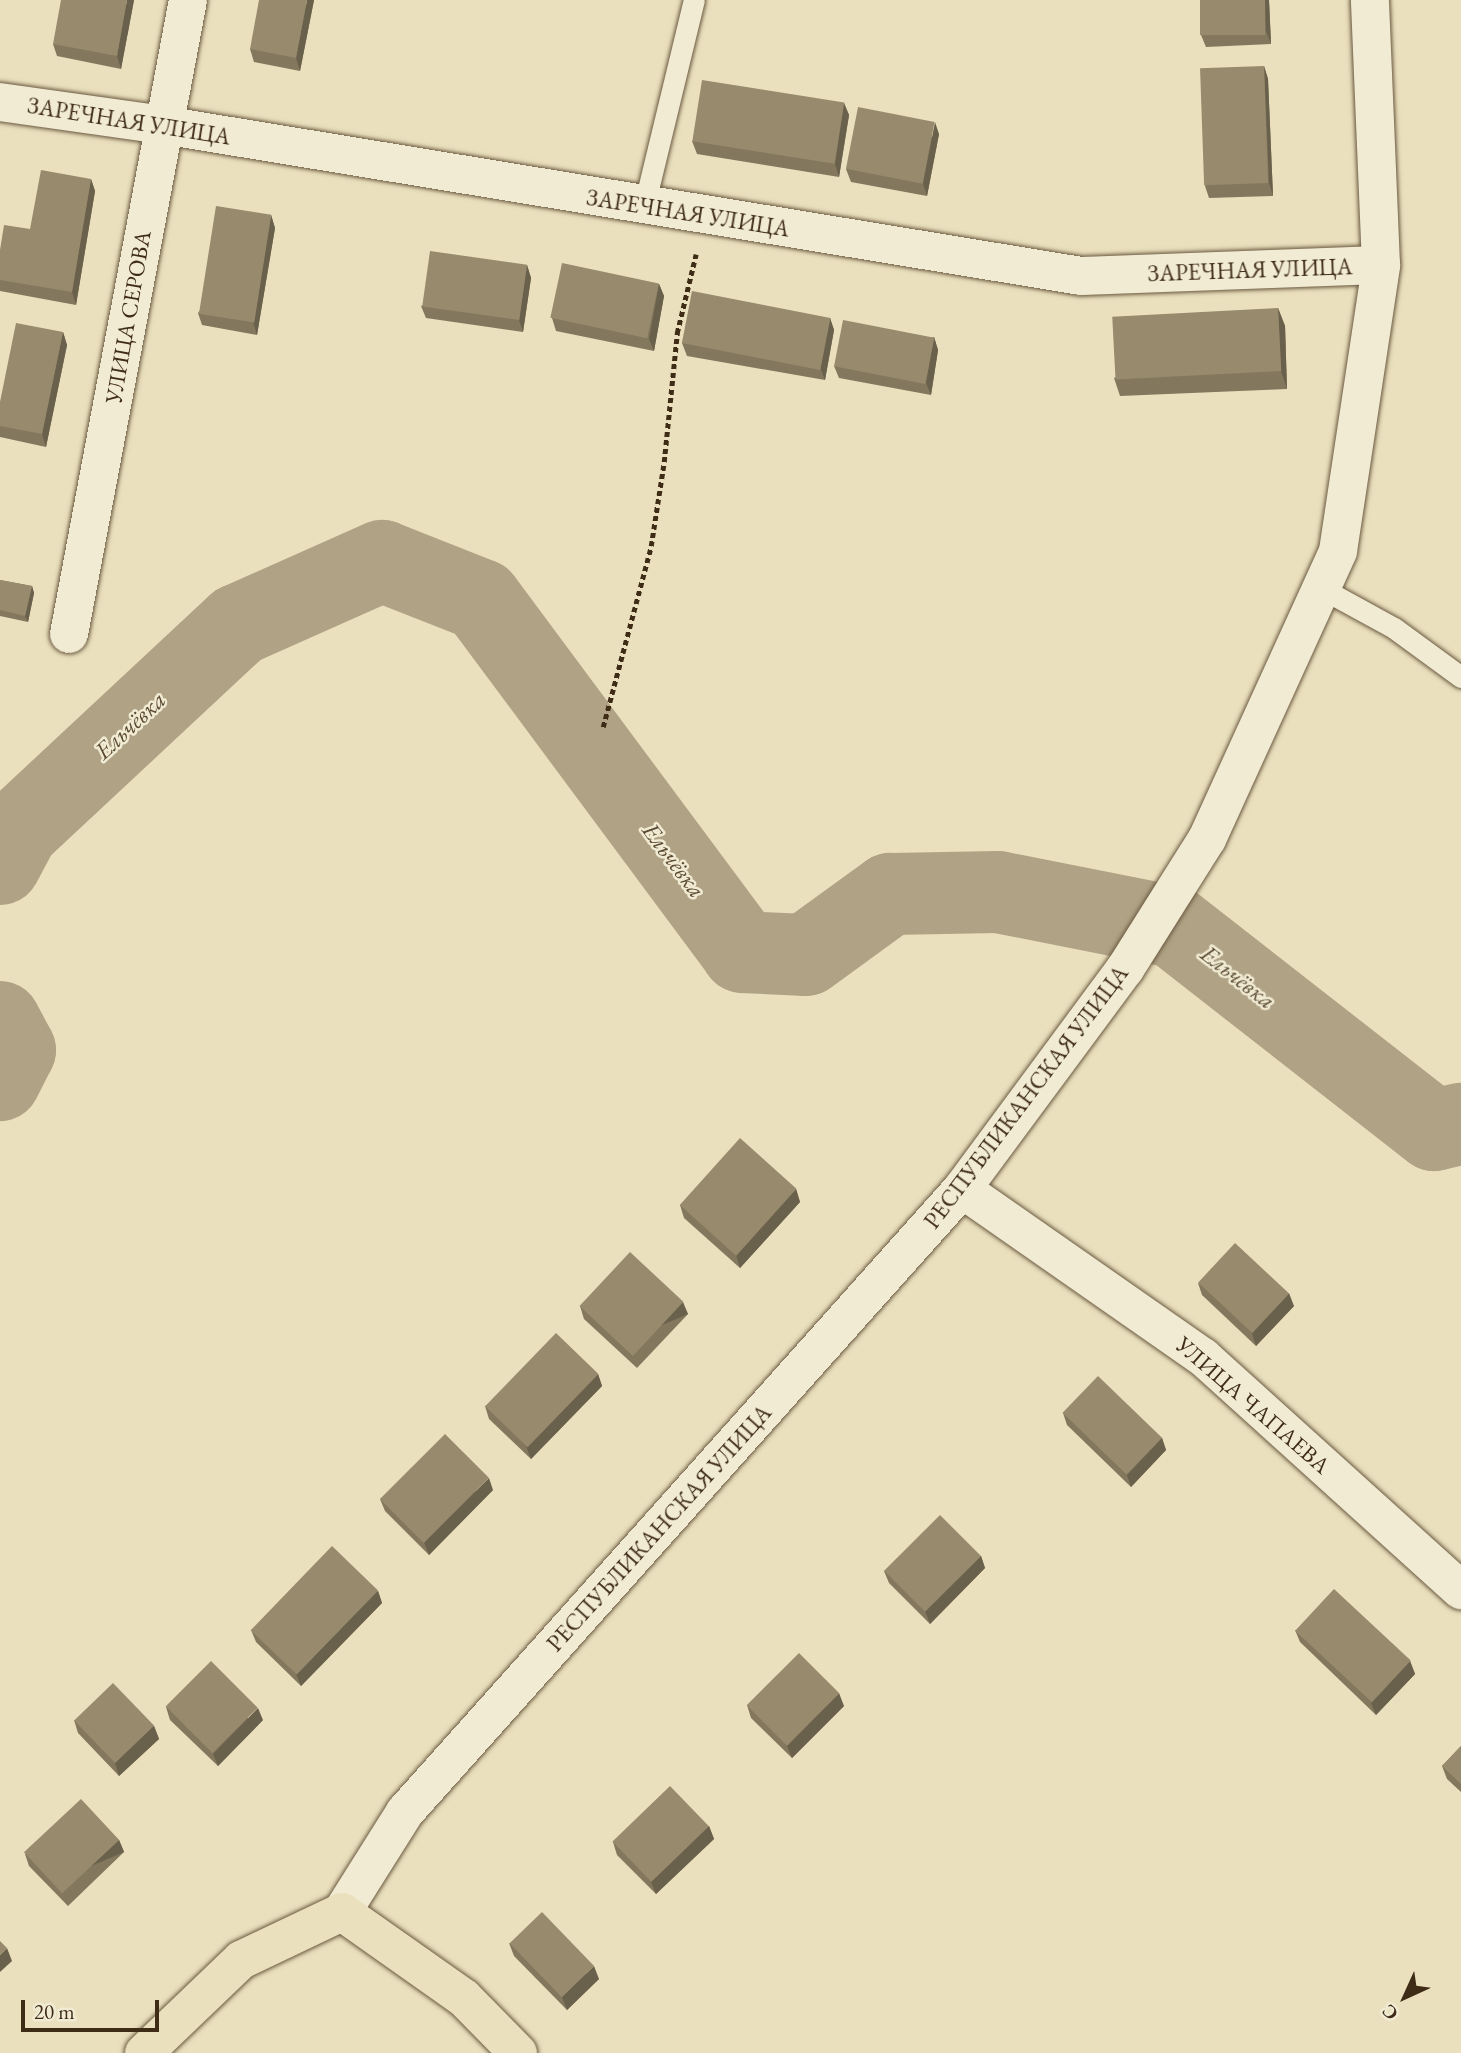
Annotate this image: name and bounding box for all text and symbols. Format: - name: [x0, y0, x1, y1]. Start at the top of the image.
- street label: ЗАРЕЧНАЯ УЛИЦА: [26, 91, 232, 151]
- street label: ЗАРЕЧНАЯ УЛИЦА: [585, 183, 791, 243]
- street label: УЛИЦА СЕРОВА: [99, 228, 157, 406]
- street label: ЗАРЕЧНАЯ УЛИЦА: [1147, 253, 1353, 287]
- water label: Ельчёвка: [89, 685, 171, 765]
- water label: Ельчёвка: [637, 817, 711, 903]
- water label: Ельчёвка: [1195, 939, 1281, 1015]
- street label: РЕСПУБЛИКАНСКАЯ УЛИЦА: [918, 960, 1134, 1234]
- street label: УЛИЦА ЧАПАЕВА: [1170, 1331, 1336, 1479]
- street label: РЕСПУБЛИКАНСКАЯ УЛИЦА: [541, 1399, 777, 1657]
- north arrow: [1370, 1962, 1440, 2032]
- scale bar: [24, 1986, 163, 2030]
- text: 20 m: [34, 1998, 75, 2025]
- text: С: [1376, 1999, 1403, 2026]

